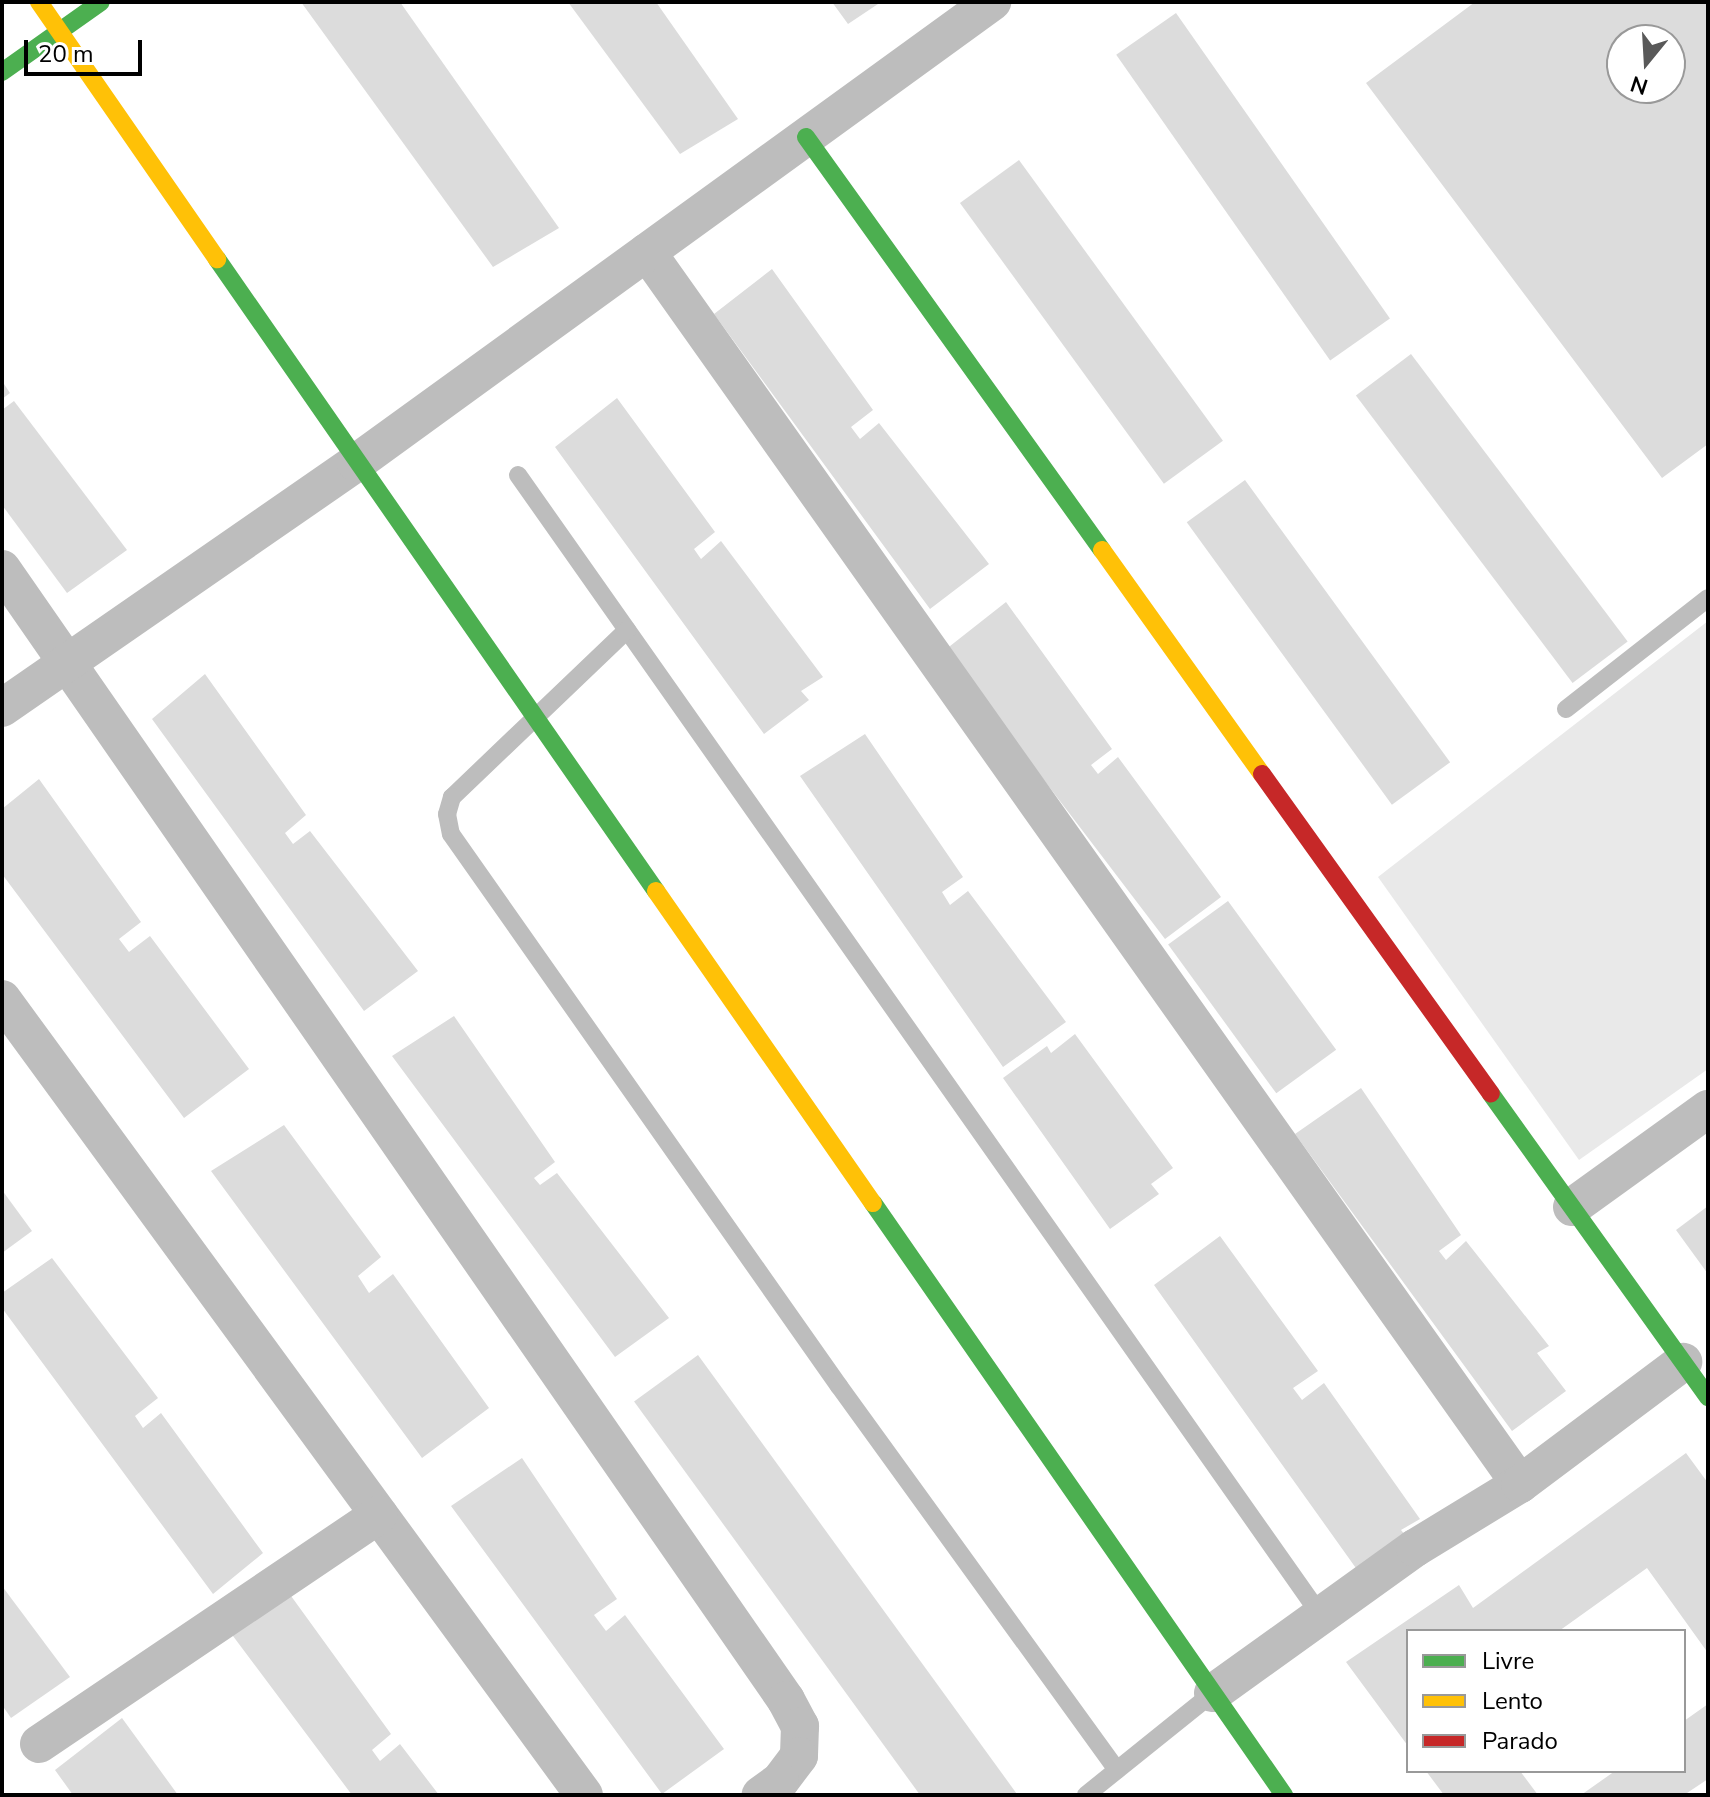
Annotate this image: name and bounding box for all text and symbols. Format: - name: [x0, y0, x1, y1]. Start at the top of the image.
- scale bar: [28, 24, 146, 74]
- north arrow: [1606, 24, 1686, 104]
- text: 20 m: [38, 38, 94, 70]
- text: N: [1627, 68, 1652, 102]
- legend: [1406, 1629, 1686, 1773]
- text: Livre: [1482, 1645, 1534, 1677]
- text: Lento: [1482, 1685, 1543, 1717]
- text: Parado: [1482, 1725, 1558, 1757]

